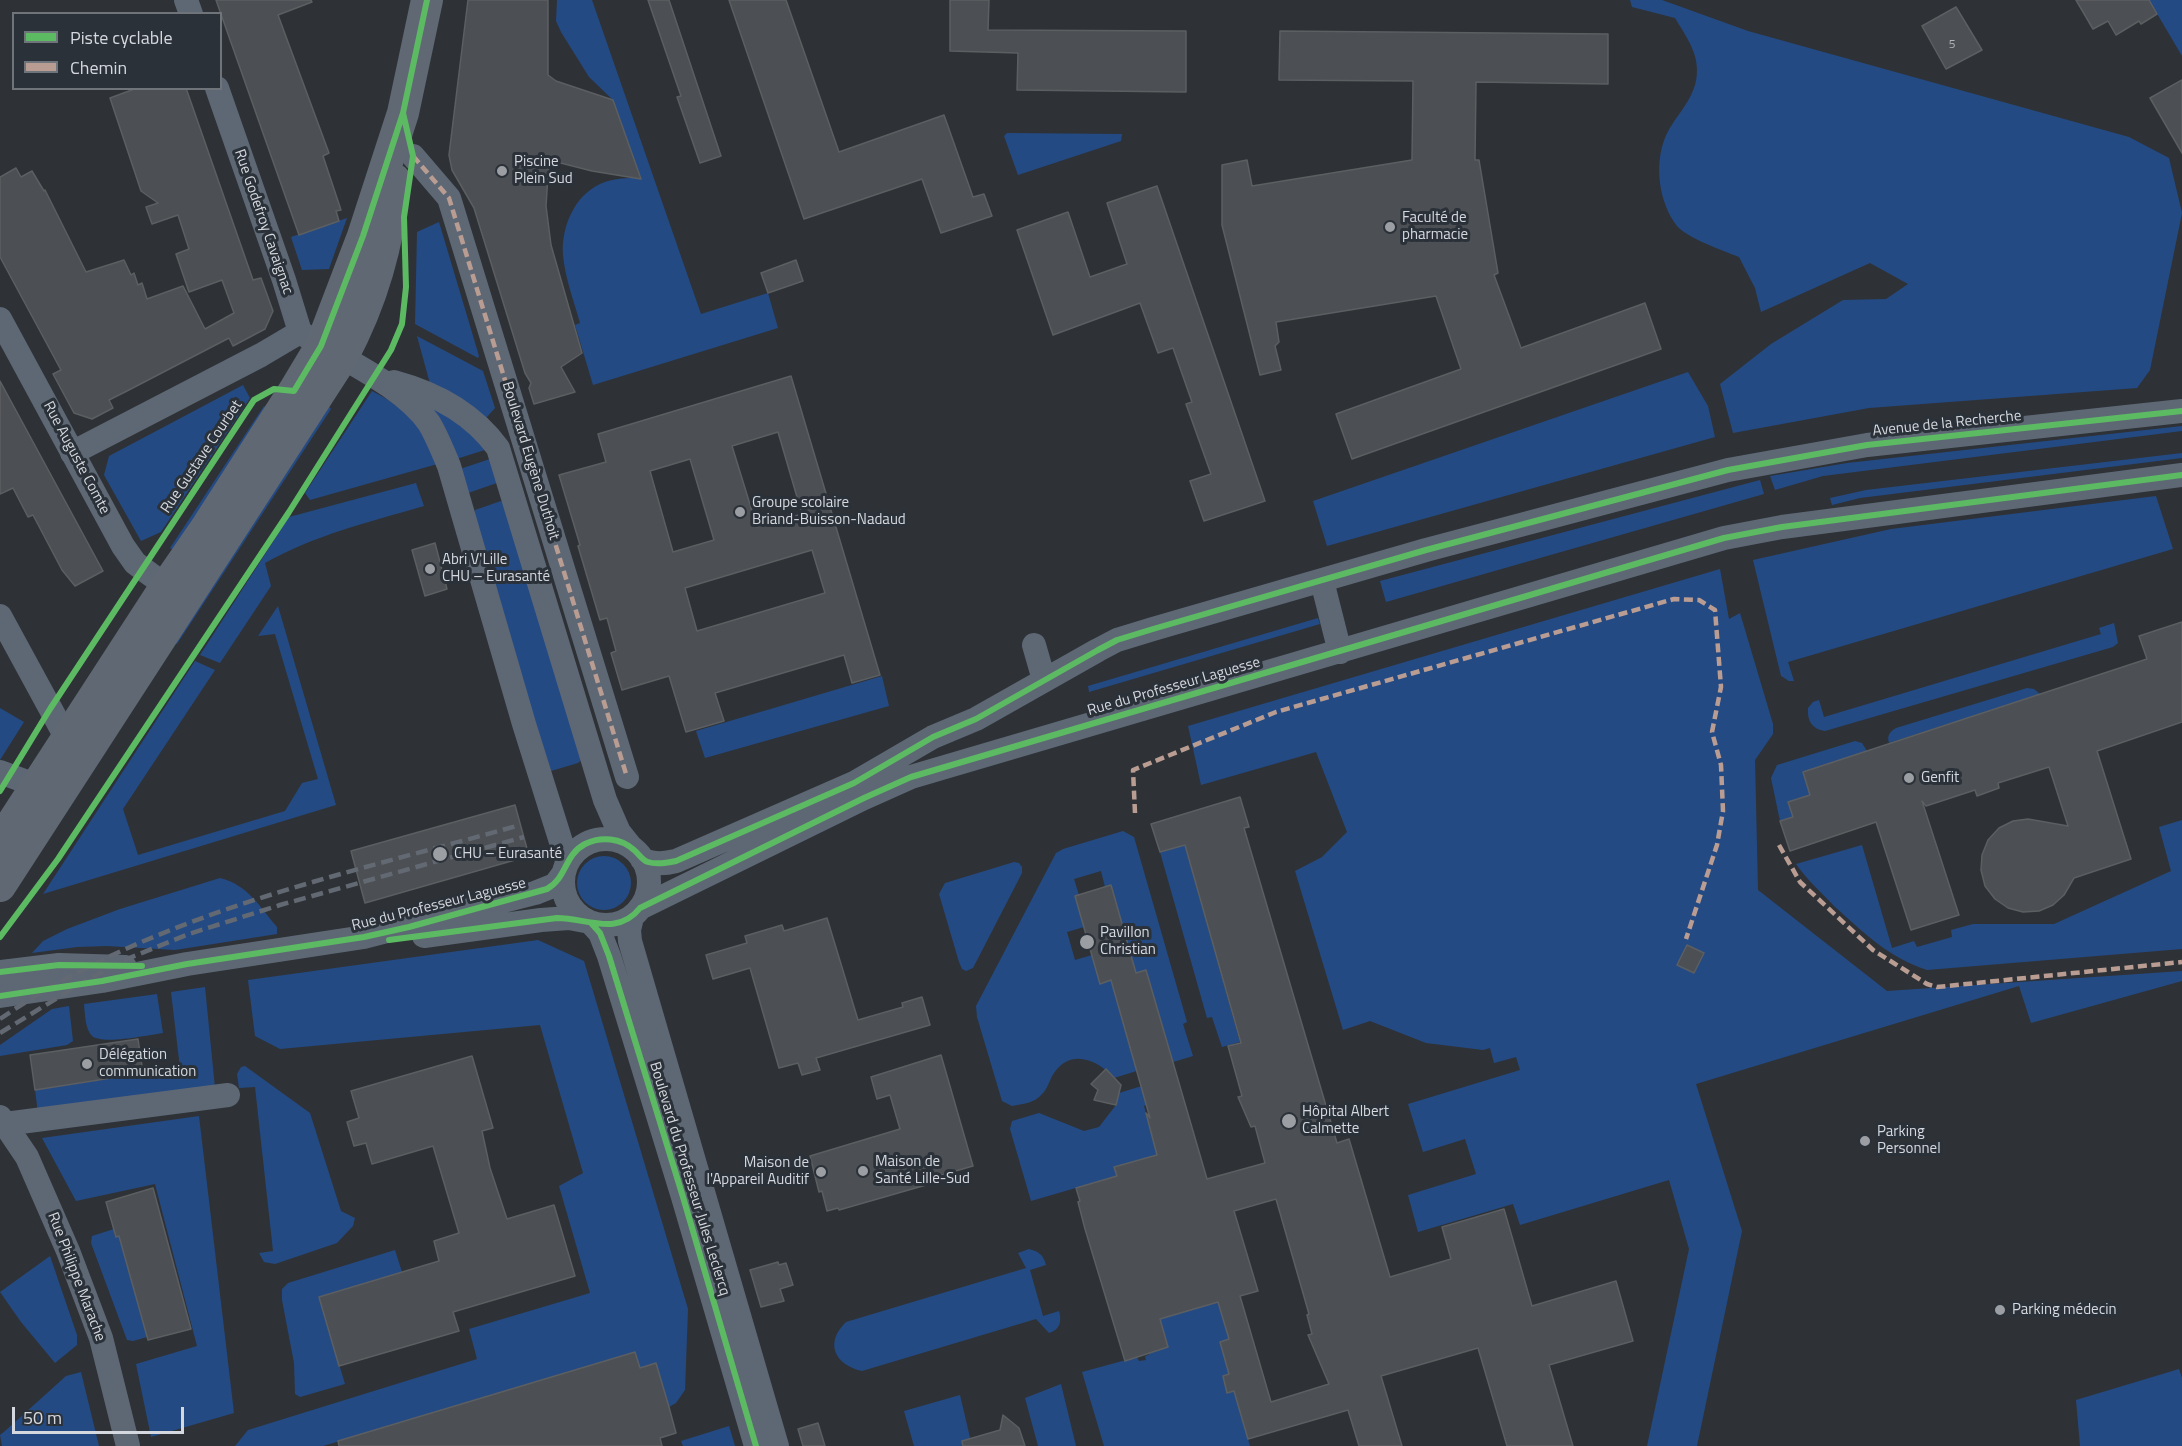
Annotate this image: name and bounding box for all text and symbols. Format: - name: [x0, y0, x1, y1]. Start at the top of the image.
- legend: [12, 12, 222, 90]
- text: Piste cyclable: [70, 24, 172, 51]
- house number: 5: [1949, 38, 1955, 52]
- text: Chemin: [70, 54, 127, 81]
- street label: Rue Godefroy Cavaignac: [230, 147, 296, 297]
- place label: Piscine Plein Sud: [514, 153, 573, 188]
- marker: Piscine Plein Sud: [495, 164, 509, 178]
- place label: Faculté de pharmacie: [1402, 209, 1468, 244]
- marker: Faculté de pharmacie: [1383, 220, 1397, 234]
- street label: Boulevard Eugène Duthoit: [497, 380, 563, 542]
- street label: Rue Gustave Courbet: [157, 397, 247, 517]
- street label: Rue Auguste Comte: [39, 399, 113, 517]
- street label: Avenue de la Recherche: [1872, 407, 2022, 441]
- place label: Groupe scolaire Briand-Buisson-Nadaud: [752, 494, 906, 529]
- marker: Groupe scolaire Briand-Buisson-Nadaud: [733, 505, 747, 519]
- place label: Abri V'Lille CHU – Eurasanté: [442, 551, 550, 586]
- marker: Abri V'Lille CHU – Eurasanté: [423, 562, 437, 576]
- street label: Rue du Professeur Laguesse: [1086, 654, 1262, 720]
- place label: Genfit: [1921, 769, 1959, 787]
- marker: Genfit: [1902, 771, 1916, 785]
- marker: CHU – Eurasanté: [431, 845, 449, 863]
- place label: CHU – Eurasanté: [454, 845, 562, 863]
- street label: Rue du Professeur Laguesse: [350, 875, 528, 935]
- place label: Pavillon Christian: [1100, 924, 1156, 959]
- marker: Pavillon Christian: [1078, 933, 1096, 951]
- place label: Délégation communication: [99, 1046, 196, 1081]
- marker: Délégation communication: [80, 1057, 94, 1071]
- street label: Boulevard du Professeur Jules Leclercq: [645, 1060, 733, 1298]
- place label: Hôpital Albert Calmette: [1302, 1103, 1389, 1138]
- marker: Hôpital Albert Calmette: [1280, 1112, 1298, 1130]
- place label: Parking Personnel: [1877, 1123, 1941, 1158]
- marker: Parking Personnel: [1858, 1134, 1872, 1148]
- place label: Maison de Santé Lille-Sud: [875, 1153, 970, 1188]
- place label: Maison de l'Appareil Auditif: [706, 1154, 809, 1189]
- marker: Maison de Santé Lille-Sud: [856, 1164, 870, 1178]
- marker: Maison de l'Appareil Auditif: [814, 1165, 828, 1179]
- street label: Rue Philippe Marache: [43, 1210, 109, 1344]
- place label: Parking médecin: [2012, 1301, 2117, 1319]
- marker: Parking médecin: [1993, 1303, 2007, 1317]
- scale bar: [15, 1395, 188, 1433]
- text: 50 m: [23, 1404, 62, 1431]

